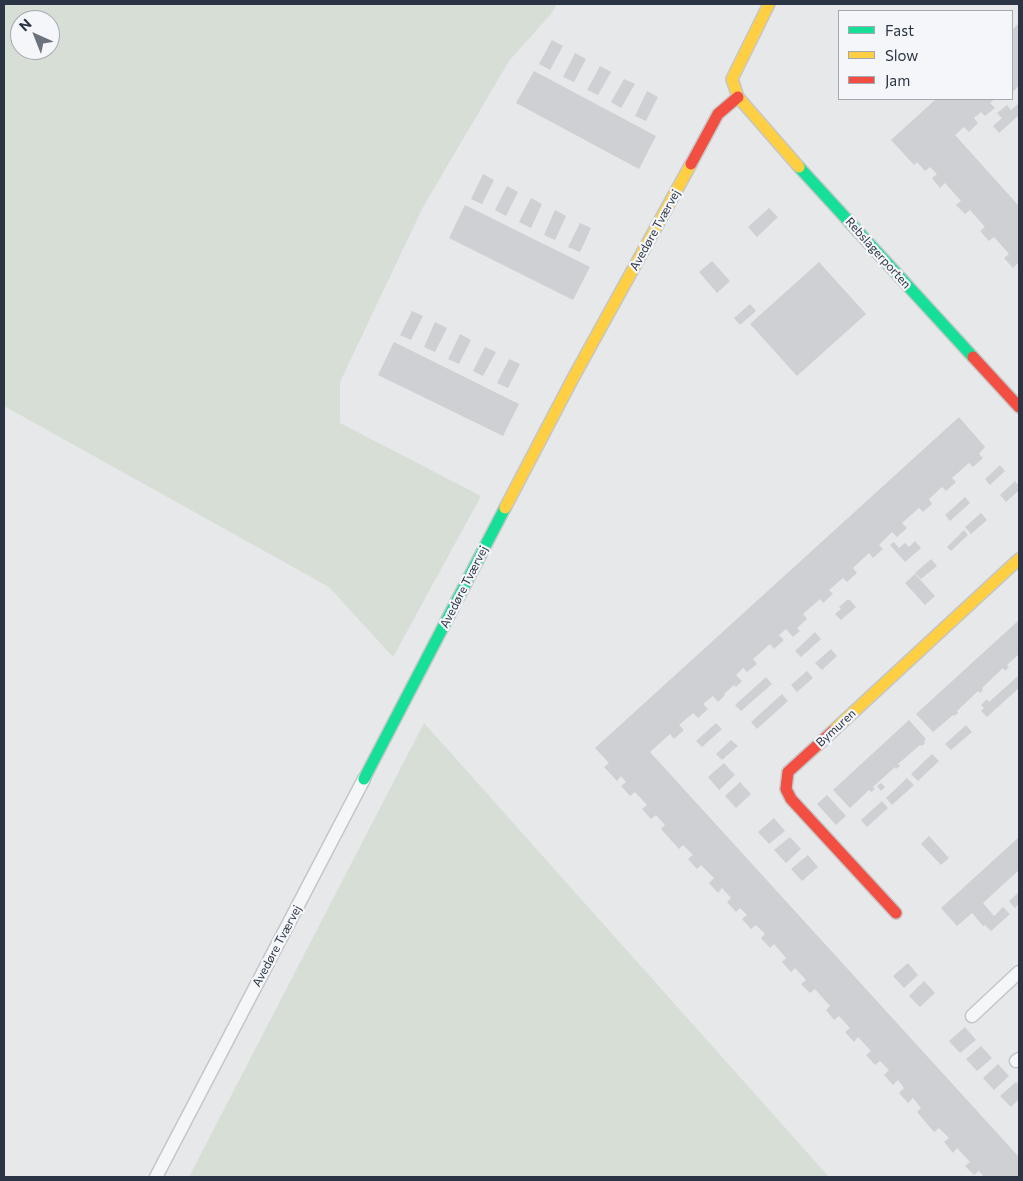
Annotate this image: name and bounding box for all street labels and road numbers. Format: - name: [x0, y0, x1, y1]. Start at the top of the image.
- street label: Avedøre Tværvej: [627, 187, 683, 273]
- street label: Rebslagerporten: [842, 215, 914, 291]
- street label: Avedøre Tværvej: [437, 544, 491, 630]
- street label: Bymuren: [813, 706, 859, 750]
- street label: Avedøre Tværvej: [249, 903, 305, 989]

